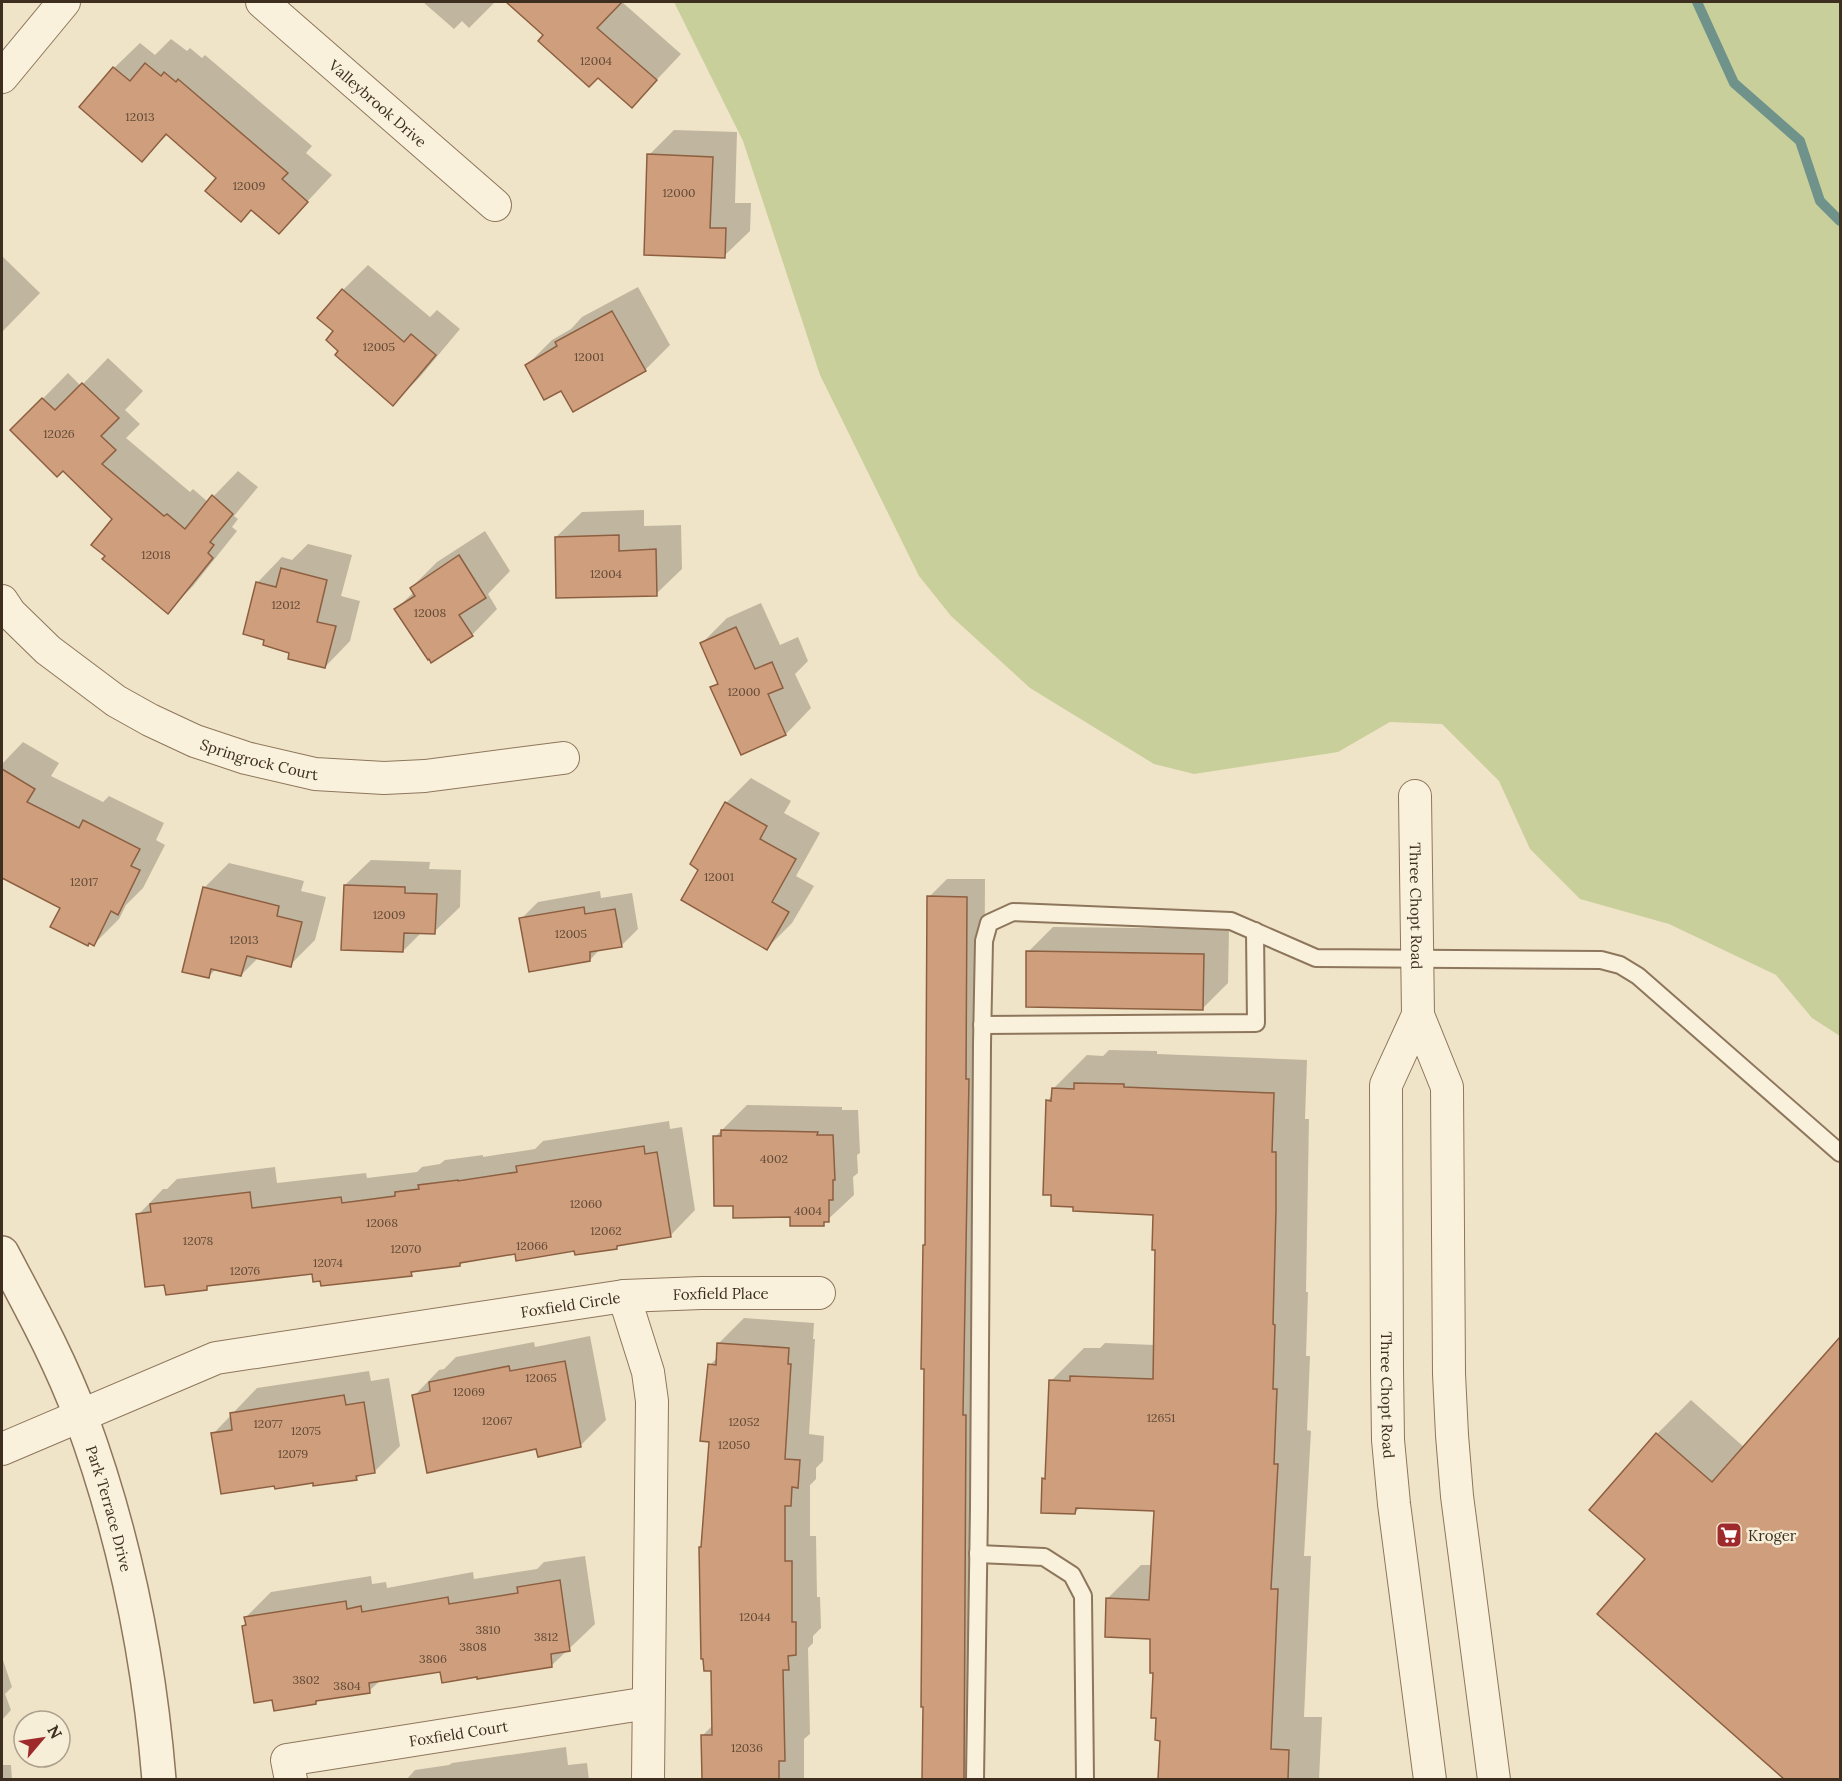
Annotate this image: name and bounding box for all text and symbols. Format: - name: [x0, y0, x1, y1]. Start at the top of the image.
- house number: 12004: [580, 53, 613, 68]
- street label: Valleybrook Drive: [325, 55, 431, 151]
- house number: 12013: [125, 109, 155, 124]
- house number: 12009: [233, 178, 265, 193]
- house number: 12000: [662, 185, 696, 200]
- house number: 12005: [363, 339, 395, 354]
- house number: 12001: [574, 349, 604, 364]
- house number: 12026: [43, 426, 75, 441]
- house number: 12018: [141, 547, 171, 562]
- house number: 12004: [590, 566, 623, 581]
- house number: 12012: [271, 597, 301, 612]
- house number: 12008: [414, 605, 446, 620]
- house number: 12000: [727, 684, 761, 699]
- street label: Springrock Court: [198, 734, 319, 784]
- street label: Three Chopt Road: [1406, 842, 1427, 970]
- house number: 12001: [704, 869, 734, 884]
- house number: 12017: [70, 874, 99, 889]
- house number: 12009: [373, 907, 405, 922]
- house number: 12005: [555, 926, 587, 941]
- house number: 12013: [229, 932, 259, 947]
- house number: 4002: [760, 1151, 788, 1166]
- house number: 12060: [570, 1196, 602, 1211]
- house number: 4004: [794, 1203, 822, 1218]
- house number: 12068: [366, 1215, 398, 1230]
- house number: 12062: [590, 1223, 622, 1238]
- house number: 12078: [183, 1233, 213, 1248]
- house number: 12066: [516, 1238, 548, 1253]
- house number: 12070: [391, 1241, 421, 1256]
- house number: 12074: [313, 1255, 343, 1270]
- house number: 12076: [230, 1263, 260, 1278]
- street label: Foxfield Place: [672, 1284, 769, 1304]
- street label: Foxfield Circle: [519, 1287, 622, 1321]
- street label: Three Chopt Road: [1377, 1331, 1399, 1459]
- house number: 12065: [525, 1370, 557, 1385]
- house number: 12069: [453, 1384, 485, 1399]
- house number: 12651: [1147, 1410, 1175, 1425]
- house number: 12067: [482, 1413, 513, 1428]
- house number: 12052: [728, 1414, 760, 1429]
- house number: 12077: [253, 1416, 283, 1431]
- house number: 12075: [291, 1423, 321, 1438]
- house number: 12050: [718, 1437, 750, 1452]
- street label: Park Terrace Drive: [82, 1443, 136, 1573]
- house number: 12079: [278, 1446, 308, 1461]
- supermarket icon: Kroger: [1714, 1520, 1744, 1550]
- place label: Kroger: [1748, 1526, 1797, 1545]
- house number: 12044: [739, 1609, 771, 1624]
- house number: 3810: [475, 1622, 501, 1637]
- house number: 3812: [534, 1629, 558, 1644]
- house number: 3808: [459, 1639, 487, 1654]
- house number: 3806: [419, 1651, 447, 1666]
- house number: 3802: [292, 1672, 320, 1687]
- house number: 3804: [333, 1678, 361, 1693]
- north arrow: [12, 1709, 72, 1769]
- street label: Foxfield Court: [408, 1716, 509, 1750]
- text: N: [43, 1721, 67, 1742]
- house number: 12036: [731, 1740, 763, 1755]

